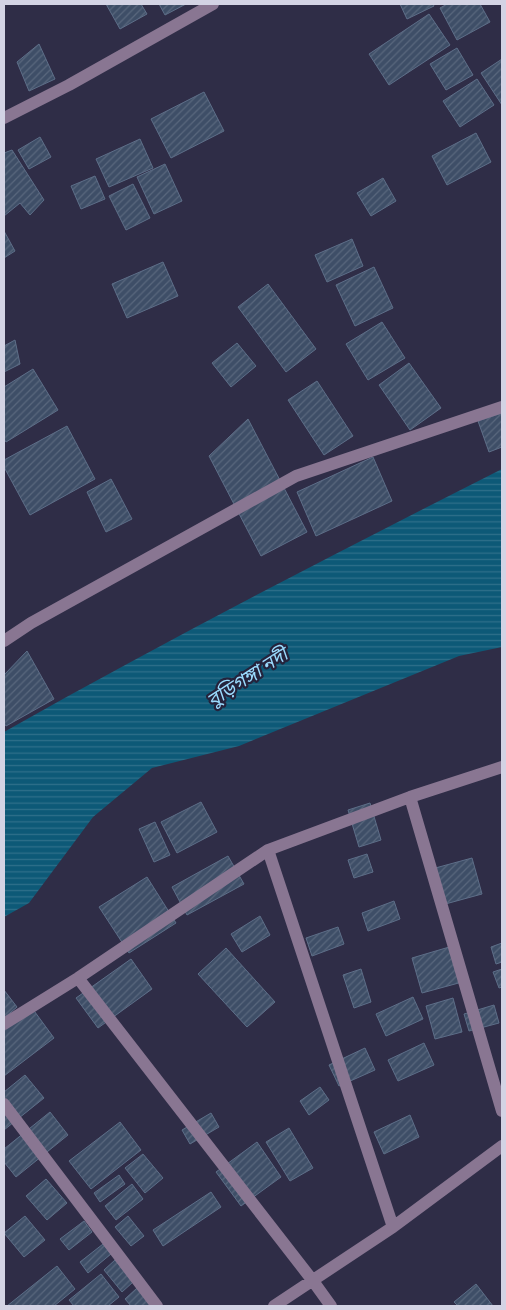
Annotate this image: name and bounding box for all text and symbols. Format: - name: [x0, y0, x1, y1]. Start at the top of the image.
- water label: বুড়িগঙ্গা নদী: [203, 641, 295, 712]

